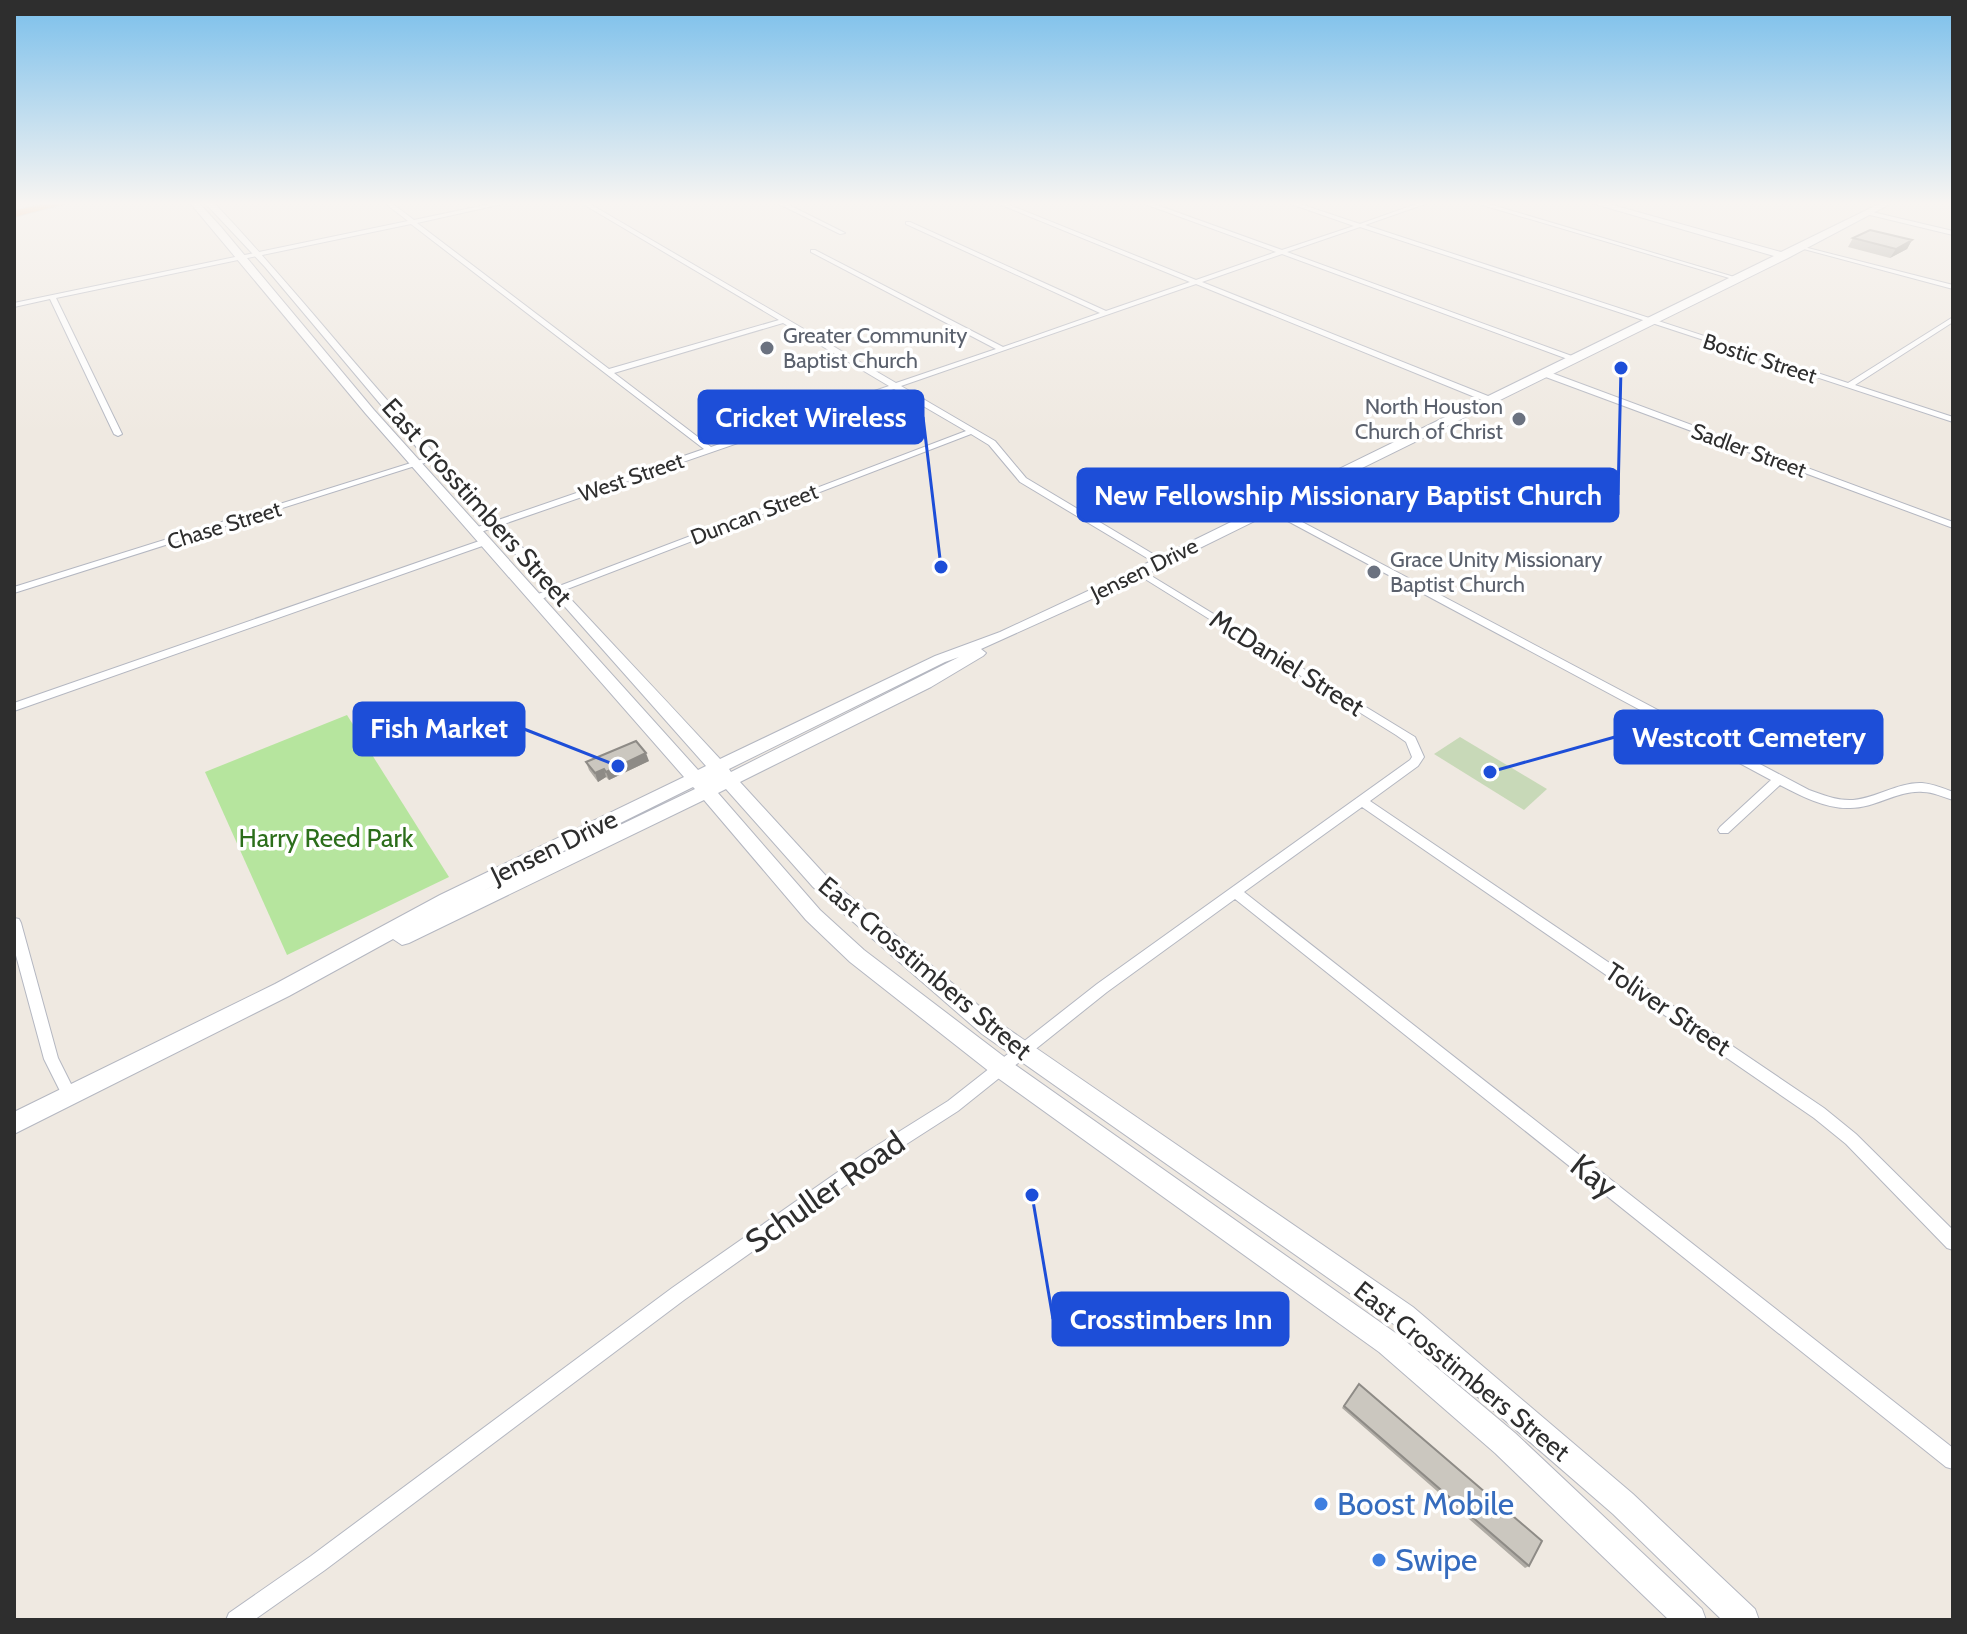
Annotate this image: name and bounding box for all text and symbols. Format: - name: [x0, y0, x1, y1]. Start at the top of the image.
- place label: Greater Community Baptist Church: [783, 322, 967, 374]
- street label: Bostic Street: [1700, 327, 1821, 390]
- marker: Greater Community Baptist Church: [758, 339, 776, 357]
- callout: Cricket Wireless: [699, 391, 923, 443]
- street label: East Crosstimbers Street: [375, 392, 579, 613]
- place label: North Houston Church of Christ: [1355, 393, 1504, 445]
- text: Cricket Wireless: [715, 400, 907, 434]
- marker: North Houston Church of Christ: [1510, 410, 1528, 428]
- street label: Sadler Street: [1688, 417, 1811, 484]
- street label: West Street: [575, 447, 688, 508]
- callout: New Fellowship Missionary Baptist Church: [1078, 469, 1618, 521]
- street label: Duncan Street: [687, 478, 822, 551]
- text: New Fellowship Missionary Baptist Church: [1094, 478, 1602, 512]
- street label: Chase Street: [164, 495, 285, 556]
- street label: Jensen Drive: [1085, 532, 1202, 607]
- place label: Grace Unity Missionary Baptist Church: [1390, 546, 1602, 598]
- marker: Grace Unity Missionary Baptist Church: [1365, 563, 1383, 581]
- street label: McDaniel Street: [1204, 603, 1370, 723]
- callout: Fish Market: [354, 703, 524, 755]
- text: Fish Market: [370, 711, 508, 745]
- callout: Westcott Cemetery: [1615, 711, 1882, 763]
- text: Westcott Cemetery: [1632, 720, 1866, 754]
- street label: Jensen Drive: [485, 803, 623, 892]
- park label: Harry Reed Park: [239, 822, 414, 854]
- street label: East Crosstimbers Street: [812, 870, 1038, 1067]
- street label: Toliver Street: [1599, 955, 1737, 1063]
- street label: Schuller Road: [738, 1122, 912, 1261]
- street label: Kay: [1563, 1145, 1626, 1206]
- street label: East Crosstimbers Street: [1348, 1274, 1576, 1468]
- callout: Crosstimbers Inn: [1053, 1293, 1288, 1345]
- text: Crosstimbers Inn: [1070, 1302, 1272, 1336]
- place label: Boost Mobile: [1337, 1484, 1514, 1523]
- marker: Boost Mobile: [1312, 1495, 1330, 1513]
- place label: Swipe: [1395, 1540, 1478, 1579]
- marker: Swipe: [1370, 1551, 1388, 1569]

